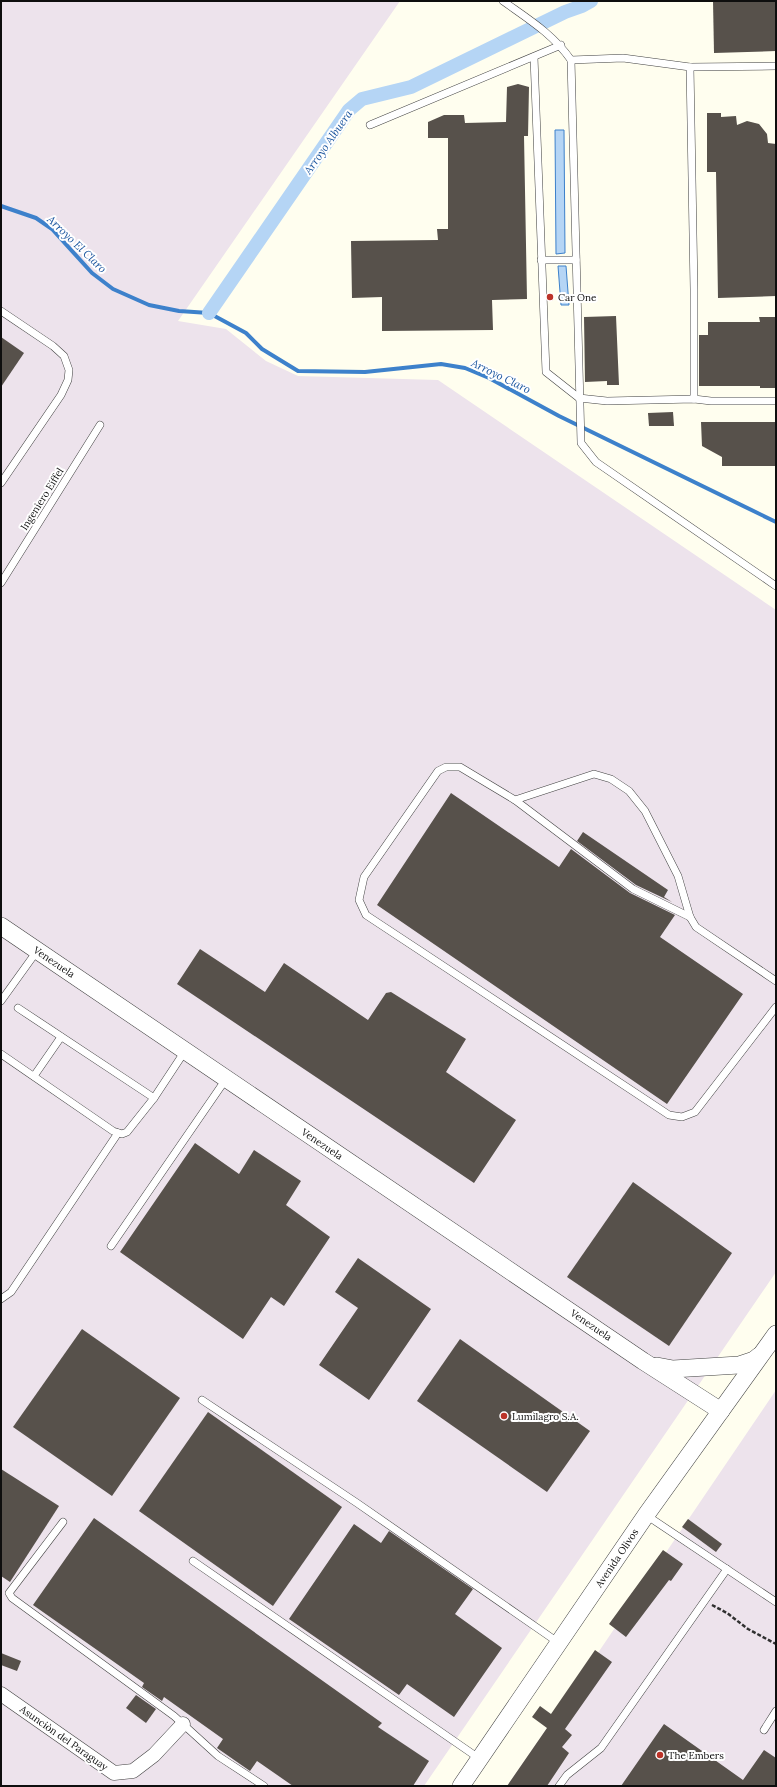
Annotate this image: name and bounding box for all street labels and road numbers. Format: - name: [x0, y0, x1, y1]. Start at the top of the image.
- street label: Ingeniero Eiffel: [18, 465, 67, 533]
- street label: Venezuela: [30, 943, 77, 981]
- street label: Venezuela: [298, 1125, 345, 1163]
- street label: Venezuela: [567, 1306, 614, 1344]
- street label: Avenida Olivos: [592, 1526, 642, 1591]
- street label: Asunciòn del Paraguay: [17, 1702, 111, 1774]

